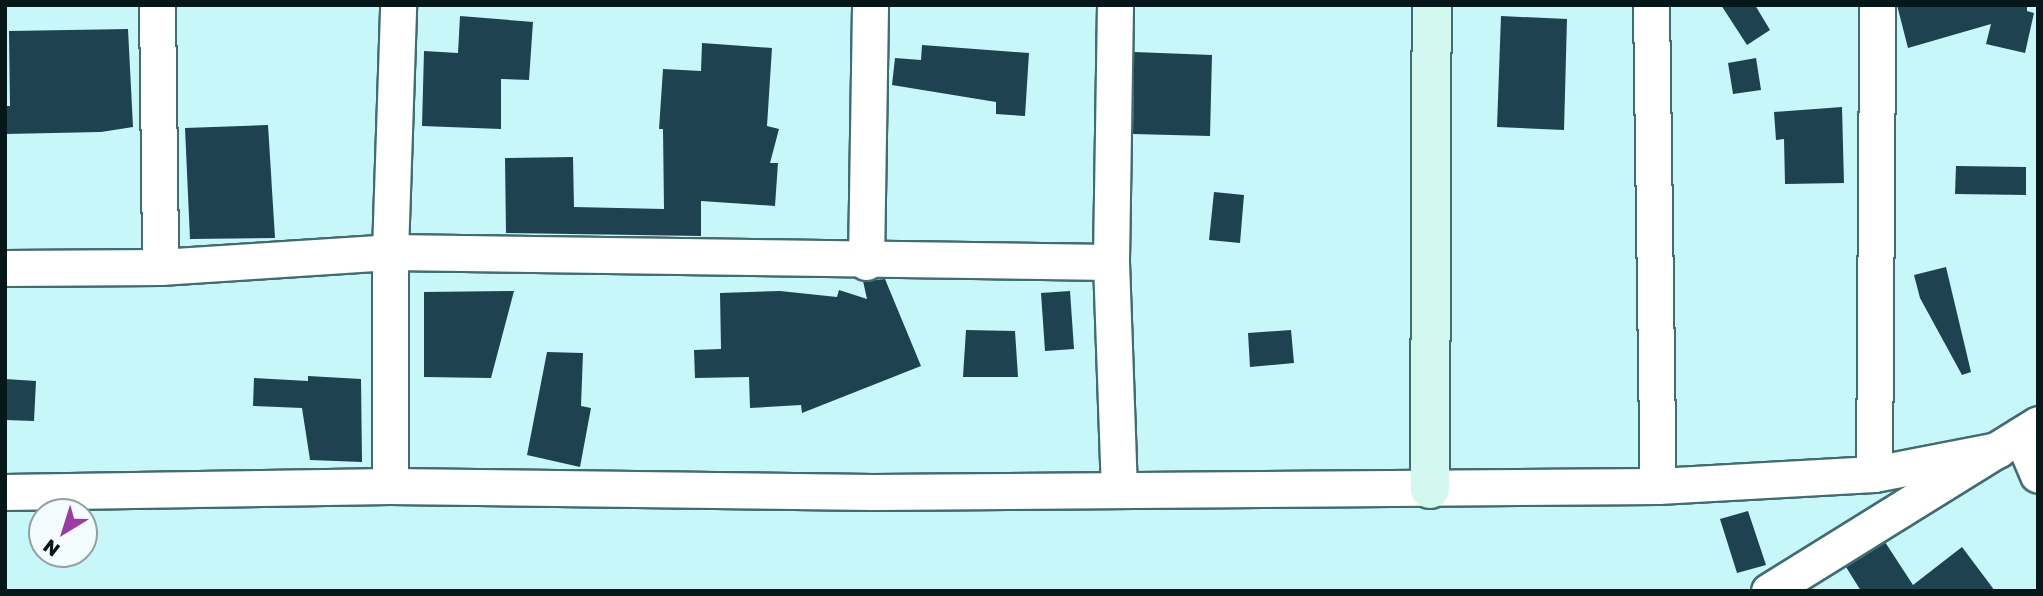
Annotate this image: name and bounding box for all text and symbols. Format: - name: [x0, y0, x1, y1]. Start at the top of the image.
- north arrow: [28, 498, 98, 568]
- text: N: [38, 535, 64, 562]

